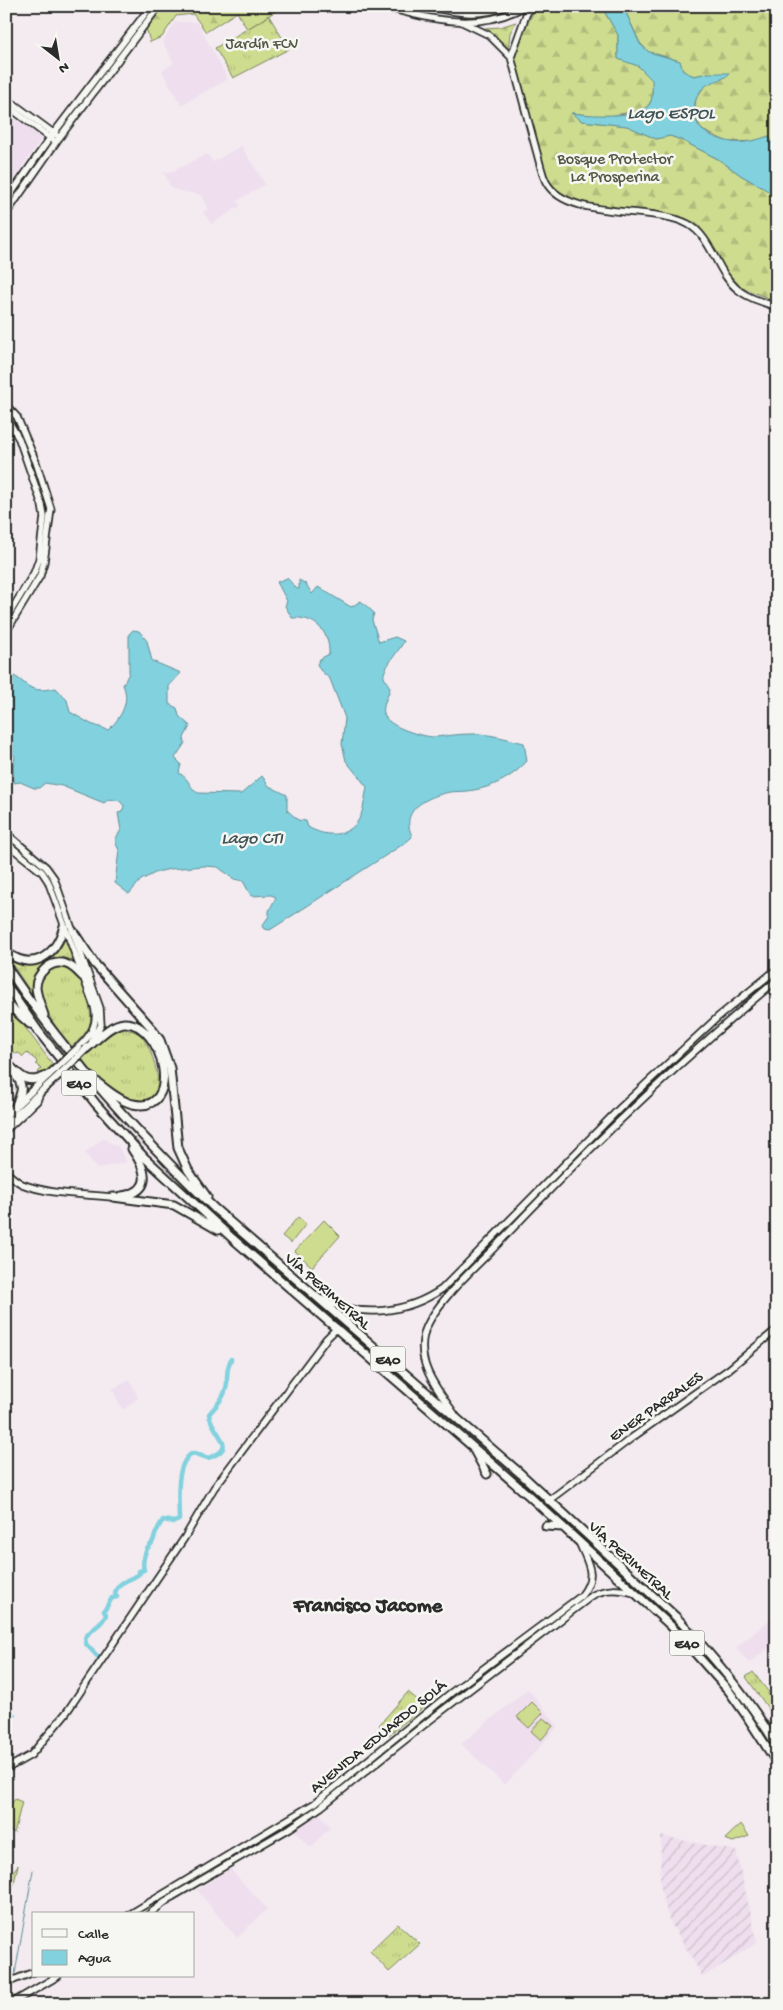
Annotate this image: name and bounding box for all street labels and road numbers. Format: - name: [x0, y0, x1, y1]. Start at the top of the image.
- road number: E40: [62, 1070, 96, 1096]
- street label: VÍA PERIMETRAL: [279, 1249, 375, 1336]
- road number: E40: [370, 1346, 406, 1372]
- street label: ENER PARRALES: [606, 1368, 708, 1447]
- street label: VÍA PERIMETRAL: [582, 1517, 678, 1606]
- road number: E40: [670, 1630, 704, 1656]
- street label: AVENIDA EDUARDO SOLÁ: [307, 1675, 452, 1799]

